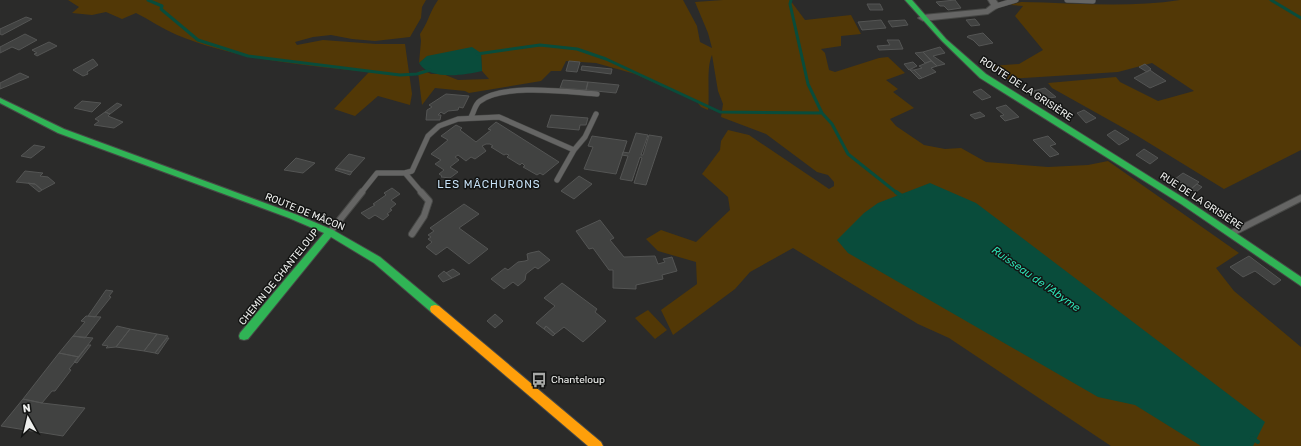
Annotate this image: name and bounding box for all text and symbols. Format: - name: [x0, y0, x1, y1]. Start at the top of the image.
- street label: ROUTE DE LA GRISIÈRE: [977, 54, 1075, 124]
- street label: RUE DE LA GRISIÈRE: [1158, 170, 1244, 232]
- district label: LES MÂCHURONS: [437, 178, 541, 191]
- street label: ROUTE DE MÂCON: [263, 191, 347, 233]
- street label: CHEMIN DE CHANTELOUP: [236, 226, 322, 328]
- water label: Ruisseau de l'Abyme: [989, 244, 1083, 314]
- bus stop icon: Chanteloup: [530, 371, 548, 389]
- place label: Chanteloup: [551, 374, 605, 386]
- north arrow: [8, 398, 48, 438]
- text: N: [22, 402, 32, 416]

